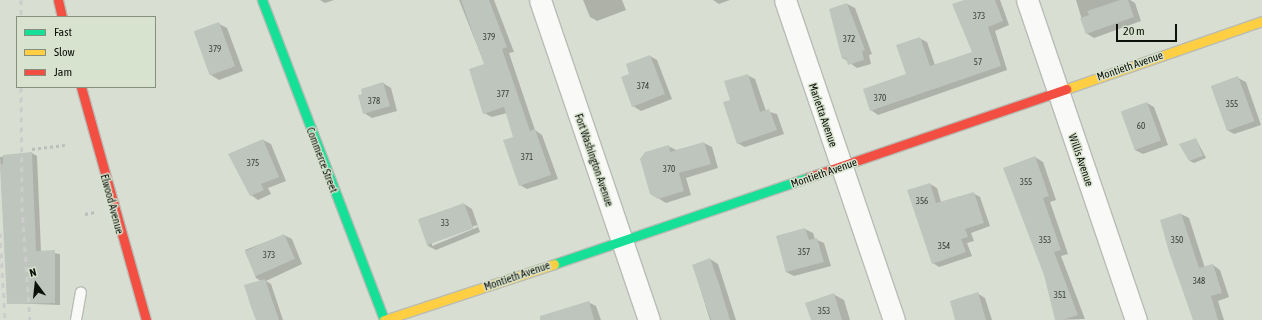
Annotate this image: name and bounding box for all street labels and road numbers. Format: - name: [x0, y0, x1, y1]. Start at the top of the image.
- street label: Montieth Avenue: [1095, 49, 1165, 83]
- street label: Marietta Avenue: [806, 81, 840, 149]
- street label: Fort Washington Avenue: [572, 112, 616, 208]
- street label: Commerce Street: [303, 125, 341, 195]
- street label: Willis Avenue: [1066, 132, 1096, 188]
- street label: Montieth Avenue: [789, 156, 859, 190]
- street label: Elwood Avenue: [98, 173, 126, 235]
- street label: Montieth Avenue: [482, 259, 552, 293]

